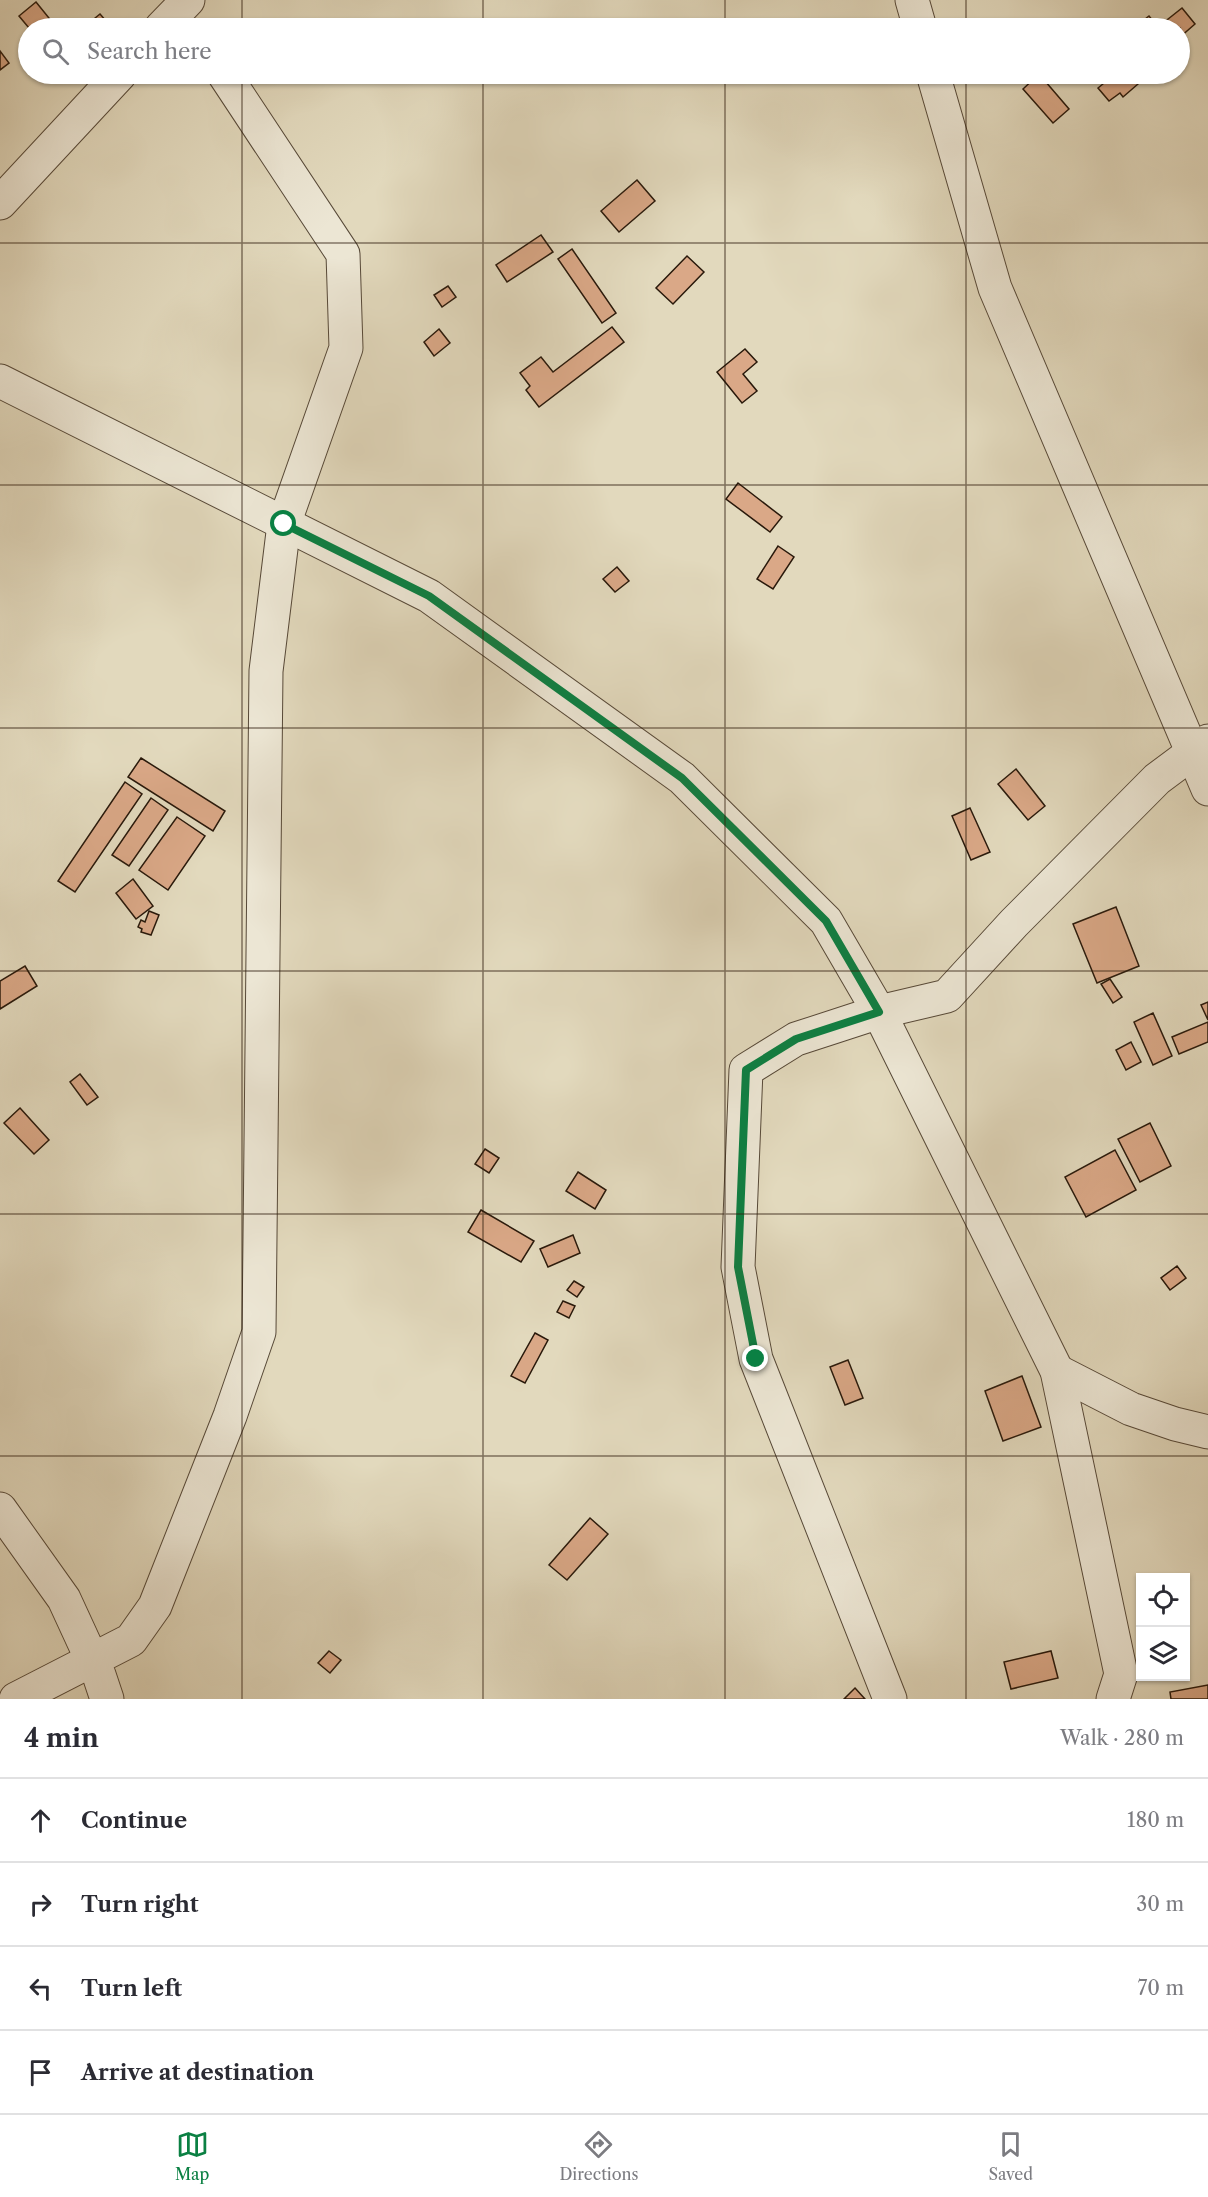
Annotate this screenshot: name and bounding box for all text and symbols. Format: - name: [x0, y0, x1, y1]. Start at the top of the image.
- search box: [18, 18, 1190, 84]
- icon: search: [39, 35, 72, 68]
- text: Search here: [87, 38, 212, 65]
- route start: [270, 510, 296, 536]
- route end: [742, 1345, 768, 1371]
- map controls: [1136, 1573, 1190, 1681]
- button: locate: [1136, 1573, 1190, 1627]
- button: layers: [1136, 1627, 1190, 1681]
- text: 4 min: [24, 1722, 99, 1754]
- text: Walk · 280 m: [1060, 1726, 1184, 1750]
- icon: ahead: [24, 1804, 57, 1837]
- text: Continue: [81, 1807, 187, 1834]
- text: 180 m: [1127, 1808, 1184, 1832]
- icon: right: [24, 1888, 57, 1921]
- text: Turn right: [81, 1891, 199, 1918]
- text: 30 m: [1136, 1892, 1184, 1916]
- icon: left: [24, 1972, 57, 2005]
- text: Turn left: [81, 1975, 182, 2002]
- text: 70 m: [1138, 1976, 1184, 2000]
- icon: arrive: [24, 2056, 57, 2089]
- text: Arrive at destination: [81, 2059, 314, 2086]
- tab: Map: [175, 2128, 209, 2184]
- tab: Directions: [559, 2128, 638, 2184]
- tab: Saved: [989, 2128, 1033, 2184]

